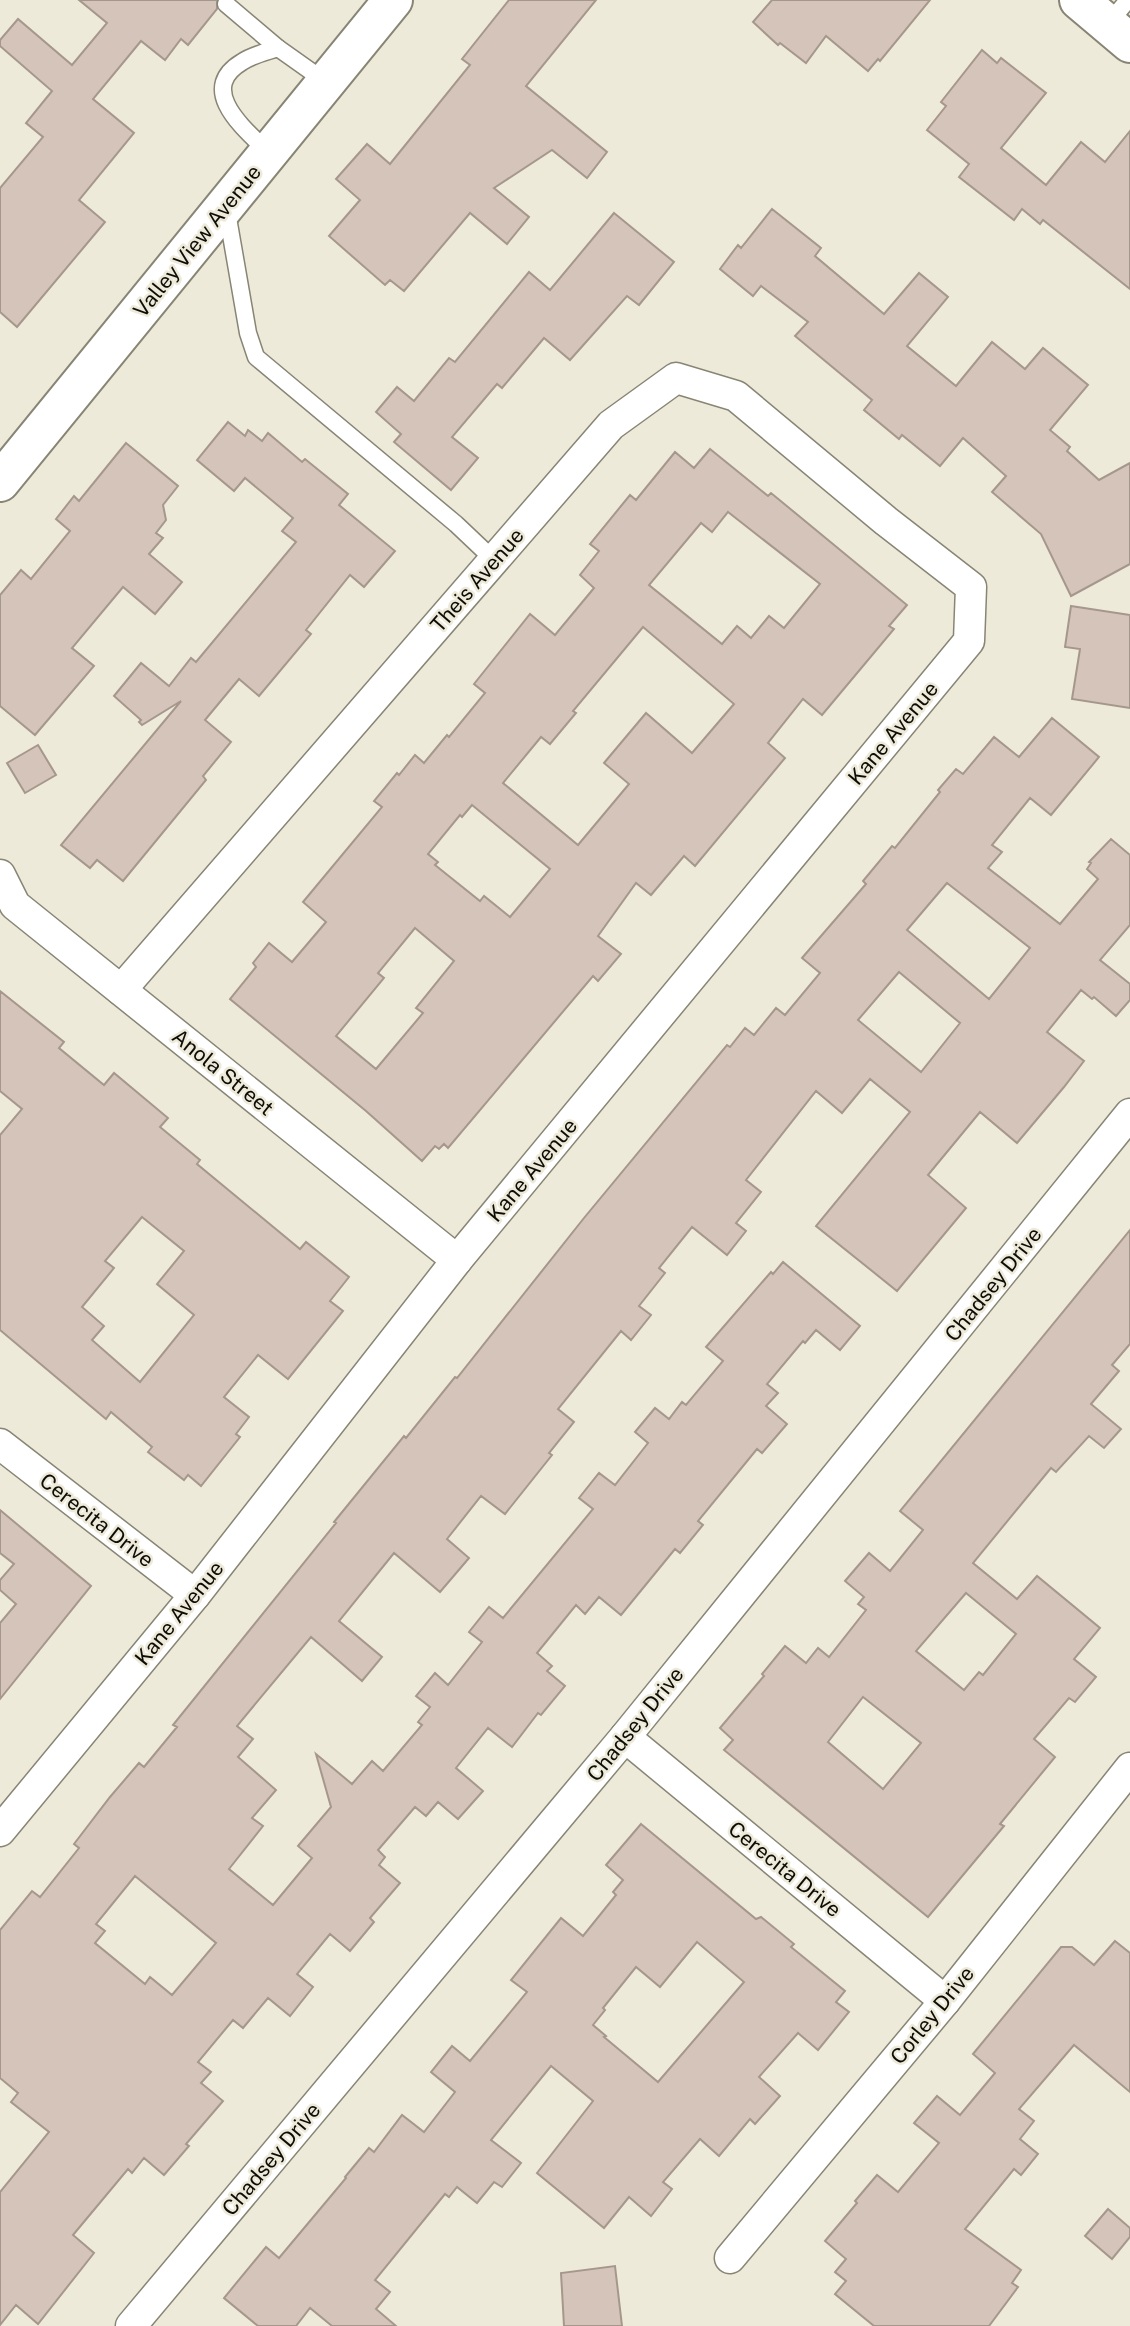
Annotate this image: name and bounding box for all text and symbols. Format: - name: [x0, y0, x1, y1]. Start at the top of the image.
- street label: Valley View Avenue: [128, 160, 266, 322]
- street label: Theis Avenue: [425, 523, 529, 637]
- street label: Kane Avenue: [843, 676, 943, 790]
- street label: Anola Street: [167, 1024, 279, 1120]
- street label: Kane Avenue: [482, 1113, 582, 1227]
- street label: Chadsey Drive: [939, 1222, 1047, 1346]
- street label: Cerecita Drive: [35, 1468, 159, 1572]
- street label: Kane Avenue: [129, 1556, 229, 1670]
- street label: Chadsey Drive: [581, 1662, 689, 1786]
- street label: Cerecita Drive: [724, 1816, 846, 1922]
- street label: Corley Drive: [885, 1961, 979, 2069]
- street label: Chadsey Drive: [217, 2098, 325, 2220]

